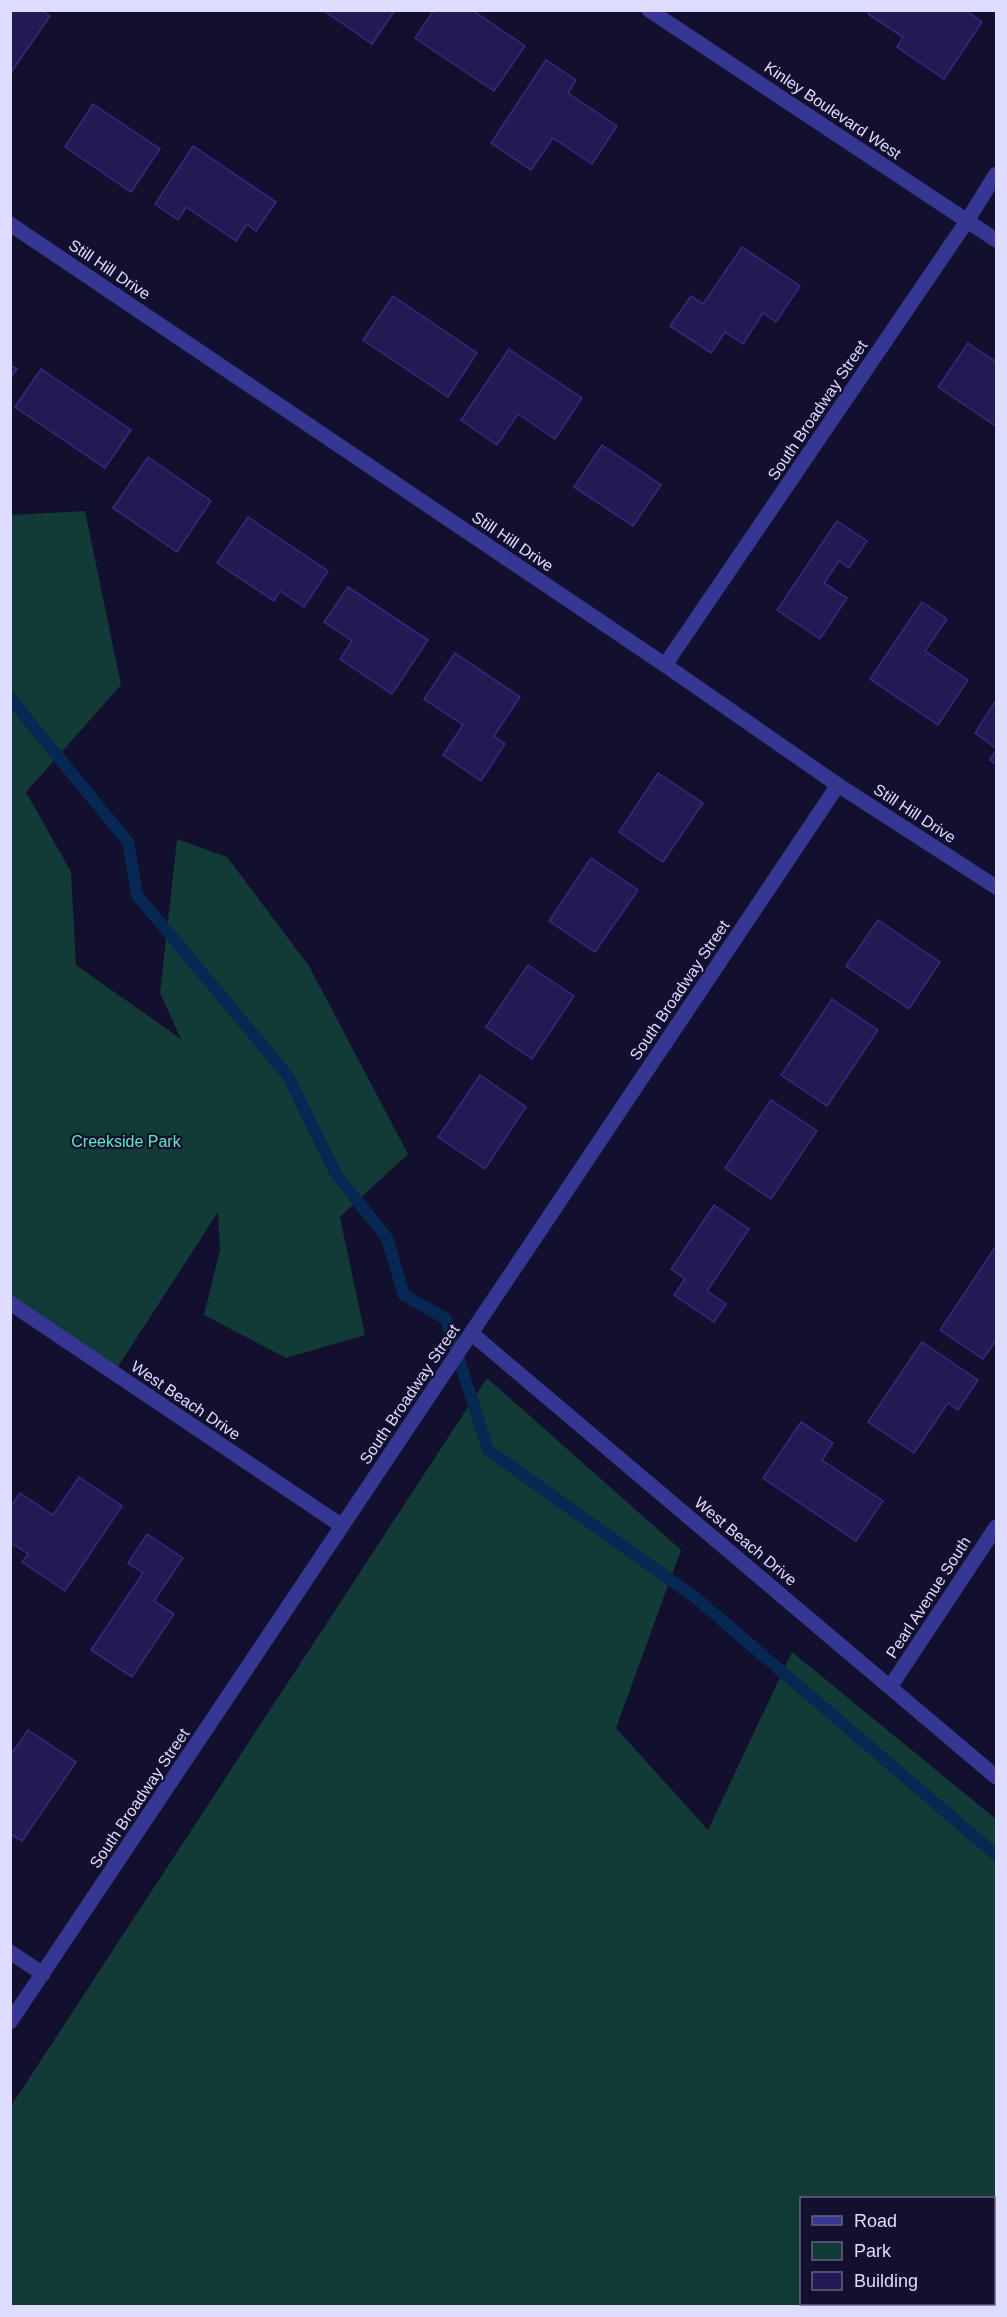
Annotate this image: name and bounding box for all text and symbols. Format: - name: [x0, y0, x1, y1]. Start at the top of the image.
- street label: Kinley Boulevard West: [761, 58, 905, 163]
- street label: Still Hill Drive: [66, 236, 154, 303]
- street label: South Broadway Street: [764, 337, 871, 483]
- street label: Still Hill Drive: [469, 508, 557, 575]
- street label: Still Hill Drive: [871, 781, 959, 846]
- street label: South Broadway Street: [626, 917, 733, 1063]
- park label: Creekside Park: [71, 1133, 182, 1150]
- street label: South Broadway Street: [356, 1321, 463, 1467]
- street label: West Beach Drive: [128, 1358, 244, 1443]
- street label: West Beach Drive: [691, 1494, 800, 1589]
- street label: Pearl Avenue South: [883, 1533, 974, 1661]
- street label: South Broadway Street: [86, 1725, 193, 1871]
- legend: [800, 2197, 995, 2305]
- text: Road: [854, 2211, 897, 2231]
- text: Park: [854, 2241, 892, 2261]
- text: Building: [854, 2271, 918, 2291]

